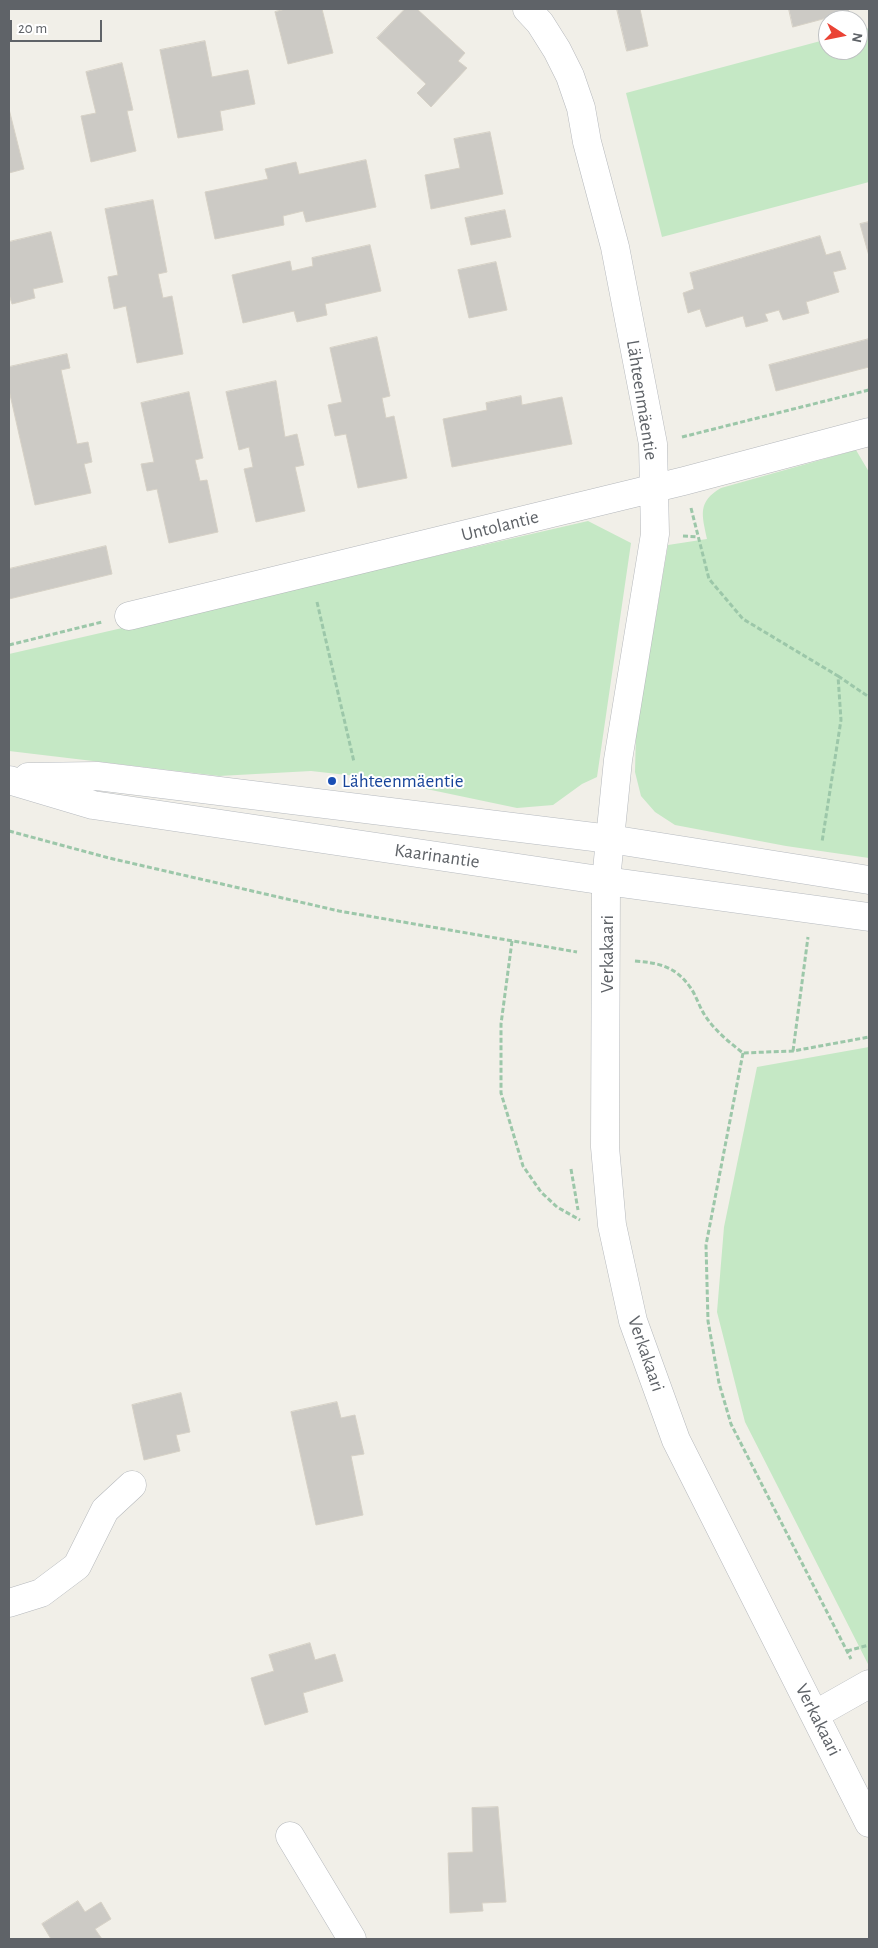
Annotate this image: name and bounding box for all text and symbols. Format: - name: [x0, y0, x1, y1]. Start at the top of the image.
- scale bar: [12, 10, 105, 42]
- north arrow: [818, 10, 868, 60]
- text: 20 m: [18, 21, 47, 36]
- text: N: [849, 32, 865, 44]
- street label: Lähteenmäentie: [621, 338, 663, 462]
- street label: Untolantie: [459, 505, 541, 547]
- place label: Lähteenmäentie: [342, 770, 463, 792]
- marker: Lähteenmäentie: [326, 775, 338, 787]
- street label: Kaarinantie: [393, 839, 481, 873]
- street label: Verkakaari: [596, 915, 618, 993]
- street label: Verkakaari: [622, 1313, 670, 1395]
- street label: Verkakaari: [790, 1680, 846, 1760]

